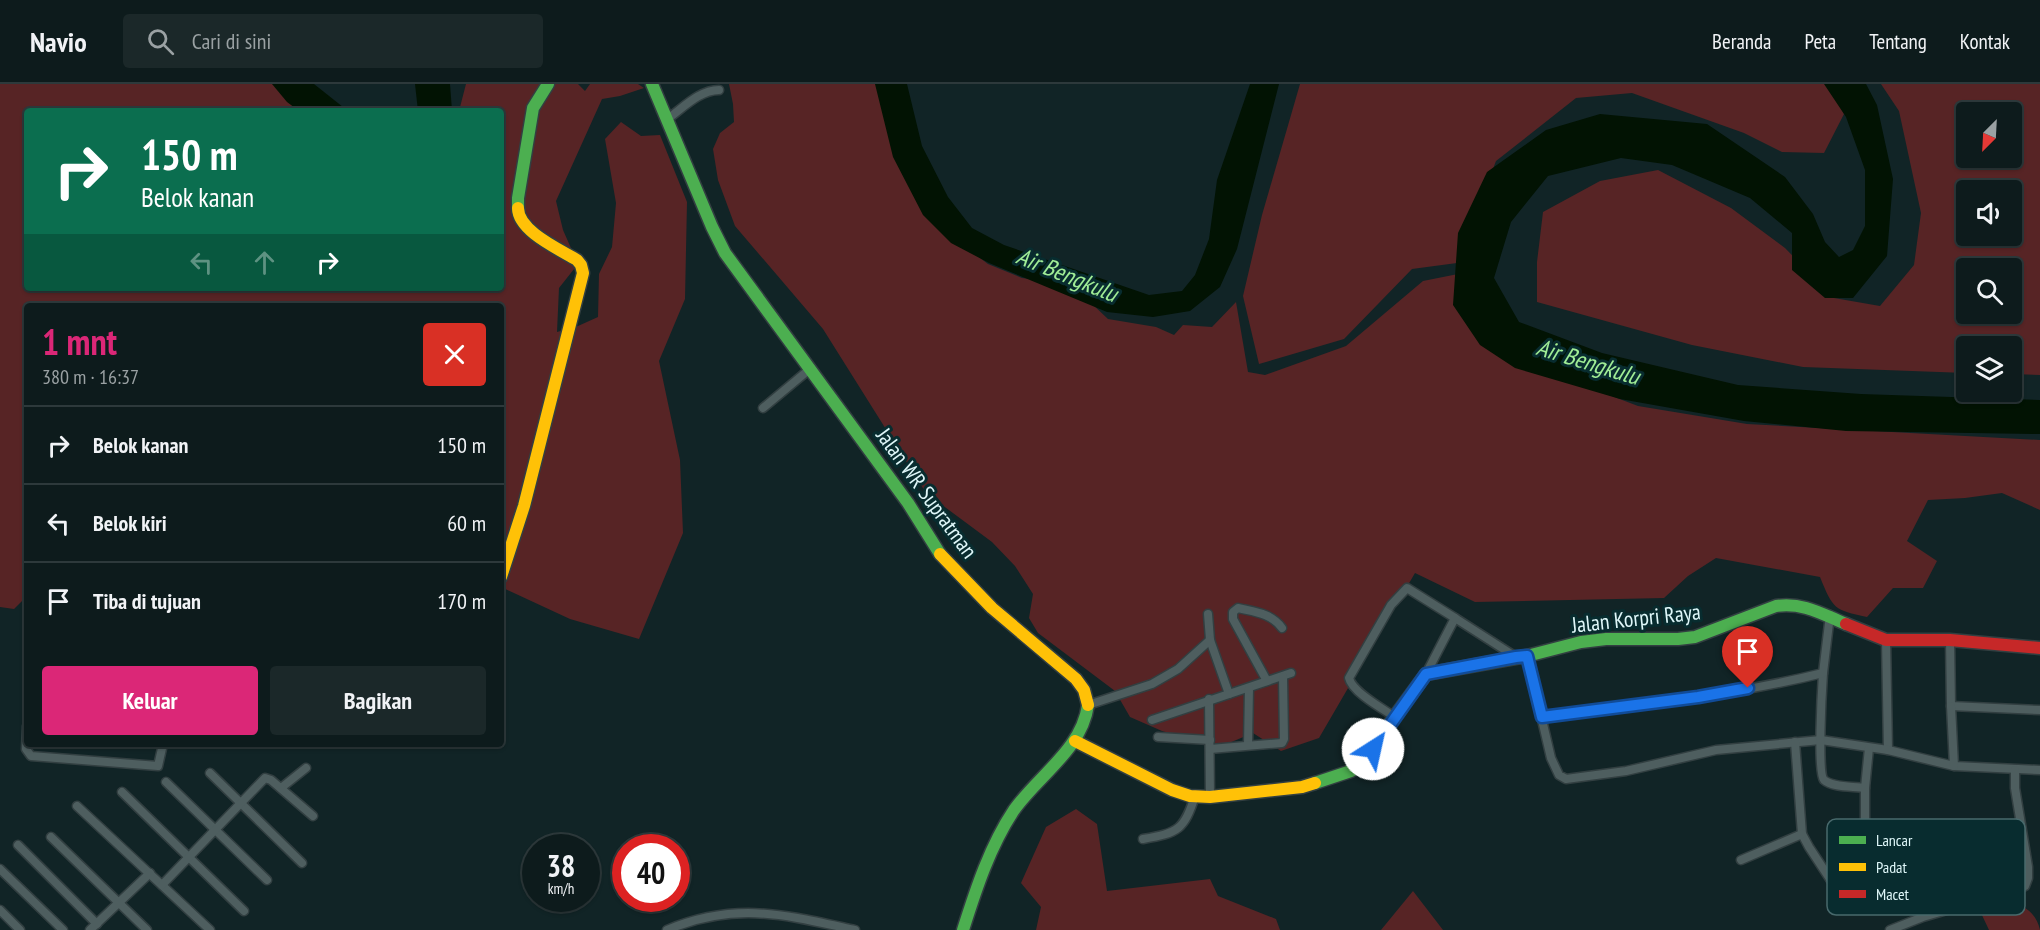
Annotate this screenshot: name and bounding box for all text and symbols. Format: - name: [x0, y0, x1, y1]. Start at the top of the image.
- search box: [123, 14, 543, 68]
- text: Navio: [30, 23, 87, 60]
- icon: search: [144, 25, 177, 58]
- text: Cari di sini: [192, 27, 271, 55]
- text: Beranda: [1712, 28, 1772, 55]
- text: Peta: [1805, 28, 1836, 55]
- text: Tentang: [1869, 28, 1927, 55]
- text: Kontak: [1960, 28, 2010, 55]
- north arrow: [1956, 102, 2022, 168]
- map controls: [1956, 102, 2022, 402]
- text: 150 m: [141, 127, 238, 182]
- icon: right: [42, 132, 120, 210]
- text: Belok kanan: [141, 180, 254, 214]
- button: sound: [1956, 180, 2022, 246]
- water label: Air Bengkulu: [1012, 240, 1124, 309]
- icon: left: [185, 246, 218, 279]
- icon: ahead: [248, 246, 281, 279]
- icon: right: [311, 246, 344, 279]
- button: search: [1956, 258, 2022, 324]
- text: 1 mnt: [42, 318, 117, 365]
- button: close: [423, 323, 486, 386]
- water label: Air Bengkulu: [1533, 331, 1645, 392]
- button: layers: [1956, 336, 2022, 402]
- text: 380 m · 16:37: [42, 364, 139, 390]
- street label: Jalan WR Supratman: [870, 422, 984, 564]
- icon: right: [42, 429, 75, 462]
- text: Belok kanan: [93, 431, 188, 459]
- text: 150 m: [437, 431, 486, 459]
- icon: left: [42, 507, 75, 540]
- text: Belok kiri: [93, 509, 167, 537]
- text: 60 m: [447, 509, 486, 537]
- icon: arrive: [42, 585, 75, 618]
- text: Tiba di tujuan: [93, 587, 201, 615]
- text: 170 m: [437, 587, 486, 615]
- street label: Jalan Korpri Raya: [1569, 597, 1702, 639]
- pin: [1722, 626, 1773, 688]
- icon: arrive: [1731, 635, 1764, 668]
- button: Keluar: [42, 666, 258, 735]
- button: Bagikan: [270, 666, 486, 735]
- position arrow: [1341, 717, 1405, 781]
- legend: [1827, 819, 2025, 915]
- text: Lancar: [1876, 830, 1913, 850]
- speed limit sign: 40: [612, 834, 690, 912]
- text: 38: [547, 846, 575, 885]
- text: Padat: [1876, 857, 1908, 877]
- text: km/h: [548, 879, 574, 898]
- text: Macet: [1876, 884, 1910, 904]

